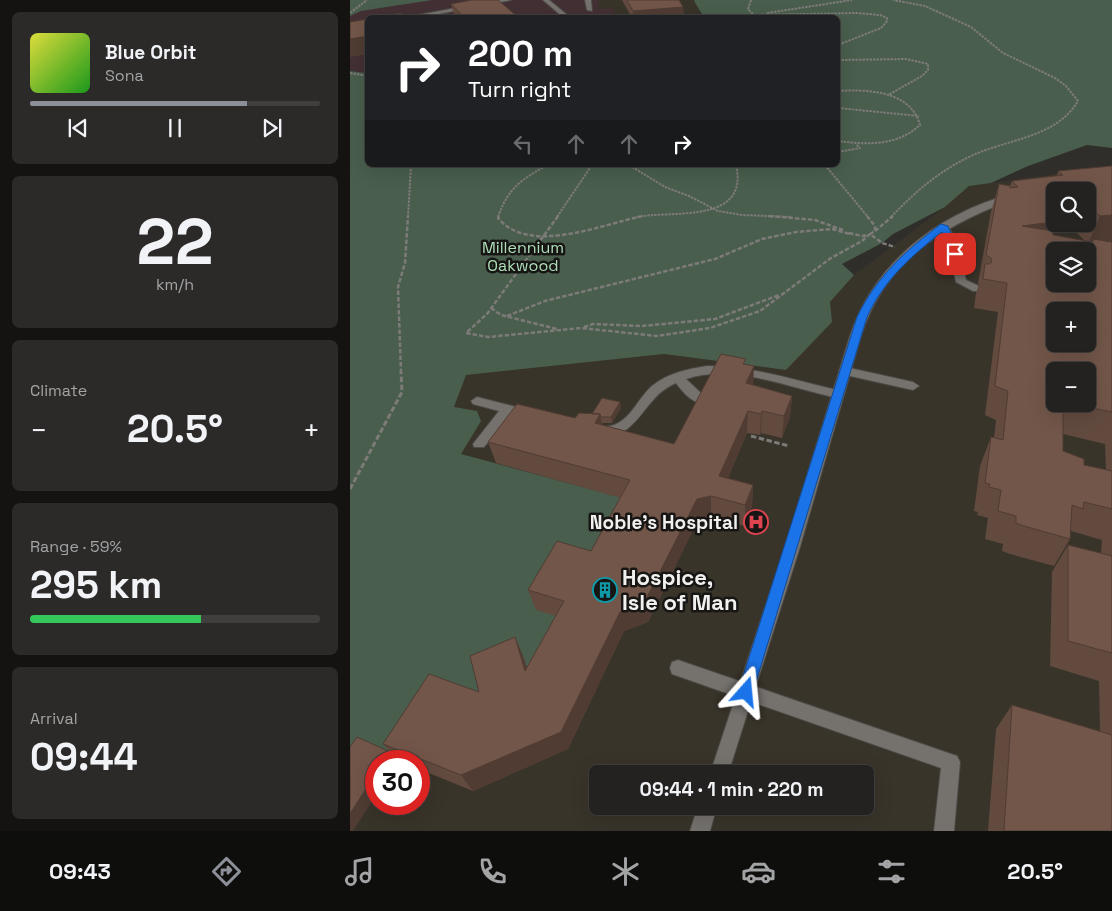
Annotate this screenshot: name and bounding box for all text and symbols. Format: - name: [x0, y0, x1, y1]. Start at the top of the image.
- text: 200 m: [468, 32, 573, 76]
- icon: right: [385, 35, 450, 100]
- text: Blue Orbit: [105, 40, 196, 65]
- text: Sona: [105, 65, 144, 86]
- text: Turn right: [468, 75, 571, 103]
- icon: previous: [64, 114, 92, 142]
- icon: pause: [161, 114, 189, 142]
- icon: next: [258, 114, 286, 142]
- icon: left: [509, 130, 537, 158]
- icon: ahead: [562, 130, 590, 158]
- icon: ahead: [615, 130, 643, 158]
- icon: right: [668, 130, 696, 158]
- map controls: [1046, 182, 1096, 412]
- button: search: [1046, 182, 1096, 232]
- text: 22: [136, 200, 214, 283]
- pin: [934, 233, 976, 275]
- park label: Millennium Oakwood: [482, 237, 564, 276]
- icon: arrive: [941, 240, 969, 268]
- button: layers: [1046, 242, 1096, 292]
- text: km/h: [156, 274, 194, 295]
- button: +: [1046, 302, 1096, 352]
- button: −: [1046, 362, 1096, 412]
- text: Climate: [30, 380, 87, 401]
- text: 20.5°: [127, 405, 223, 453]
- text: −: [30, 412, 47, 448]
- text: +: [303, 412, 320, 448]
- hospital icon: Noble's Hospital: [743, 509, 769, 535]
- place label: Noble's Hospital: [590, 510, 738, 535]
- text: Range · 59%: [30, 536, 122, 557]
- text: 295 km: [30, 561, 162, 609]
- place label: Hospice, Isle of Man: [622, 563, 737, 616]
- building icon: Hospice, Isle of Man: [592, 577, 618, 603]
- position arrow: [719, 665, 771, 717]
- text: Arrival: [30, 708, 78, 729]
- text: 09:44: [30, 733, 138, 781]
- speed limit sign: 30: [365, 750, 430, 815]
- text: 09:44 · 1 min · 220 m: [640, 777, 823, 802]
- icon: directions: [209, 854, 244, 889]
- icon: music: [342, 854, 377, 889]
- icon: phone: [475, 854, 510, 889]
- icon: climate: [608, 854, 643, 889]
- icon: car: [741, 854, 776, 889]
- icon: filters: [874, 854, 909, 889]
- text: 09:43: [49, 857, 111, 885]
- text: 20.5°: [1007, 857, 1063, 885]

